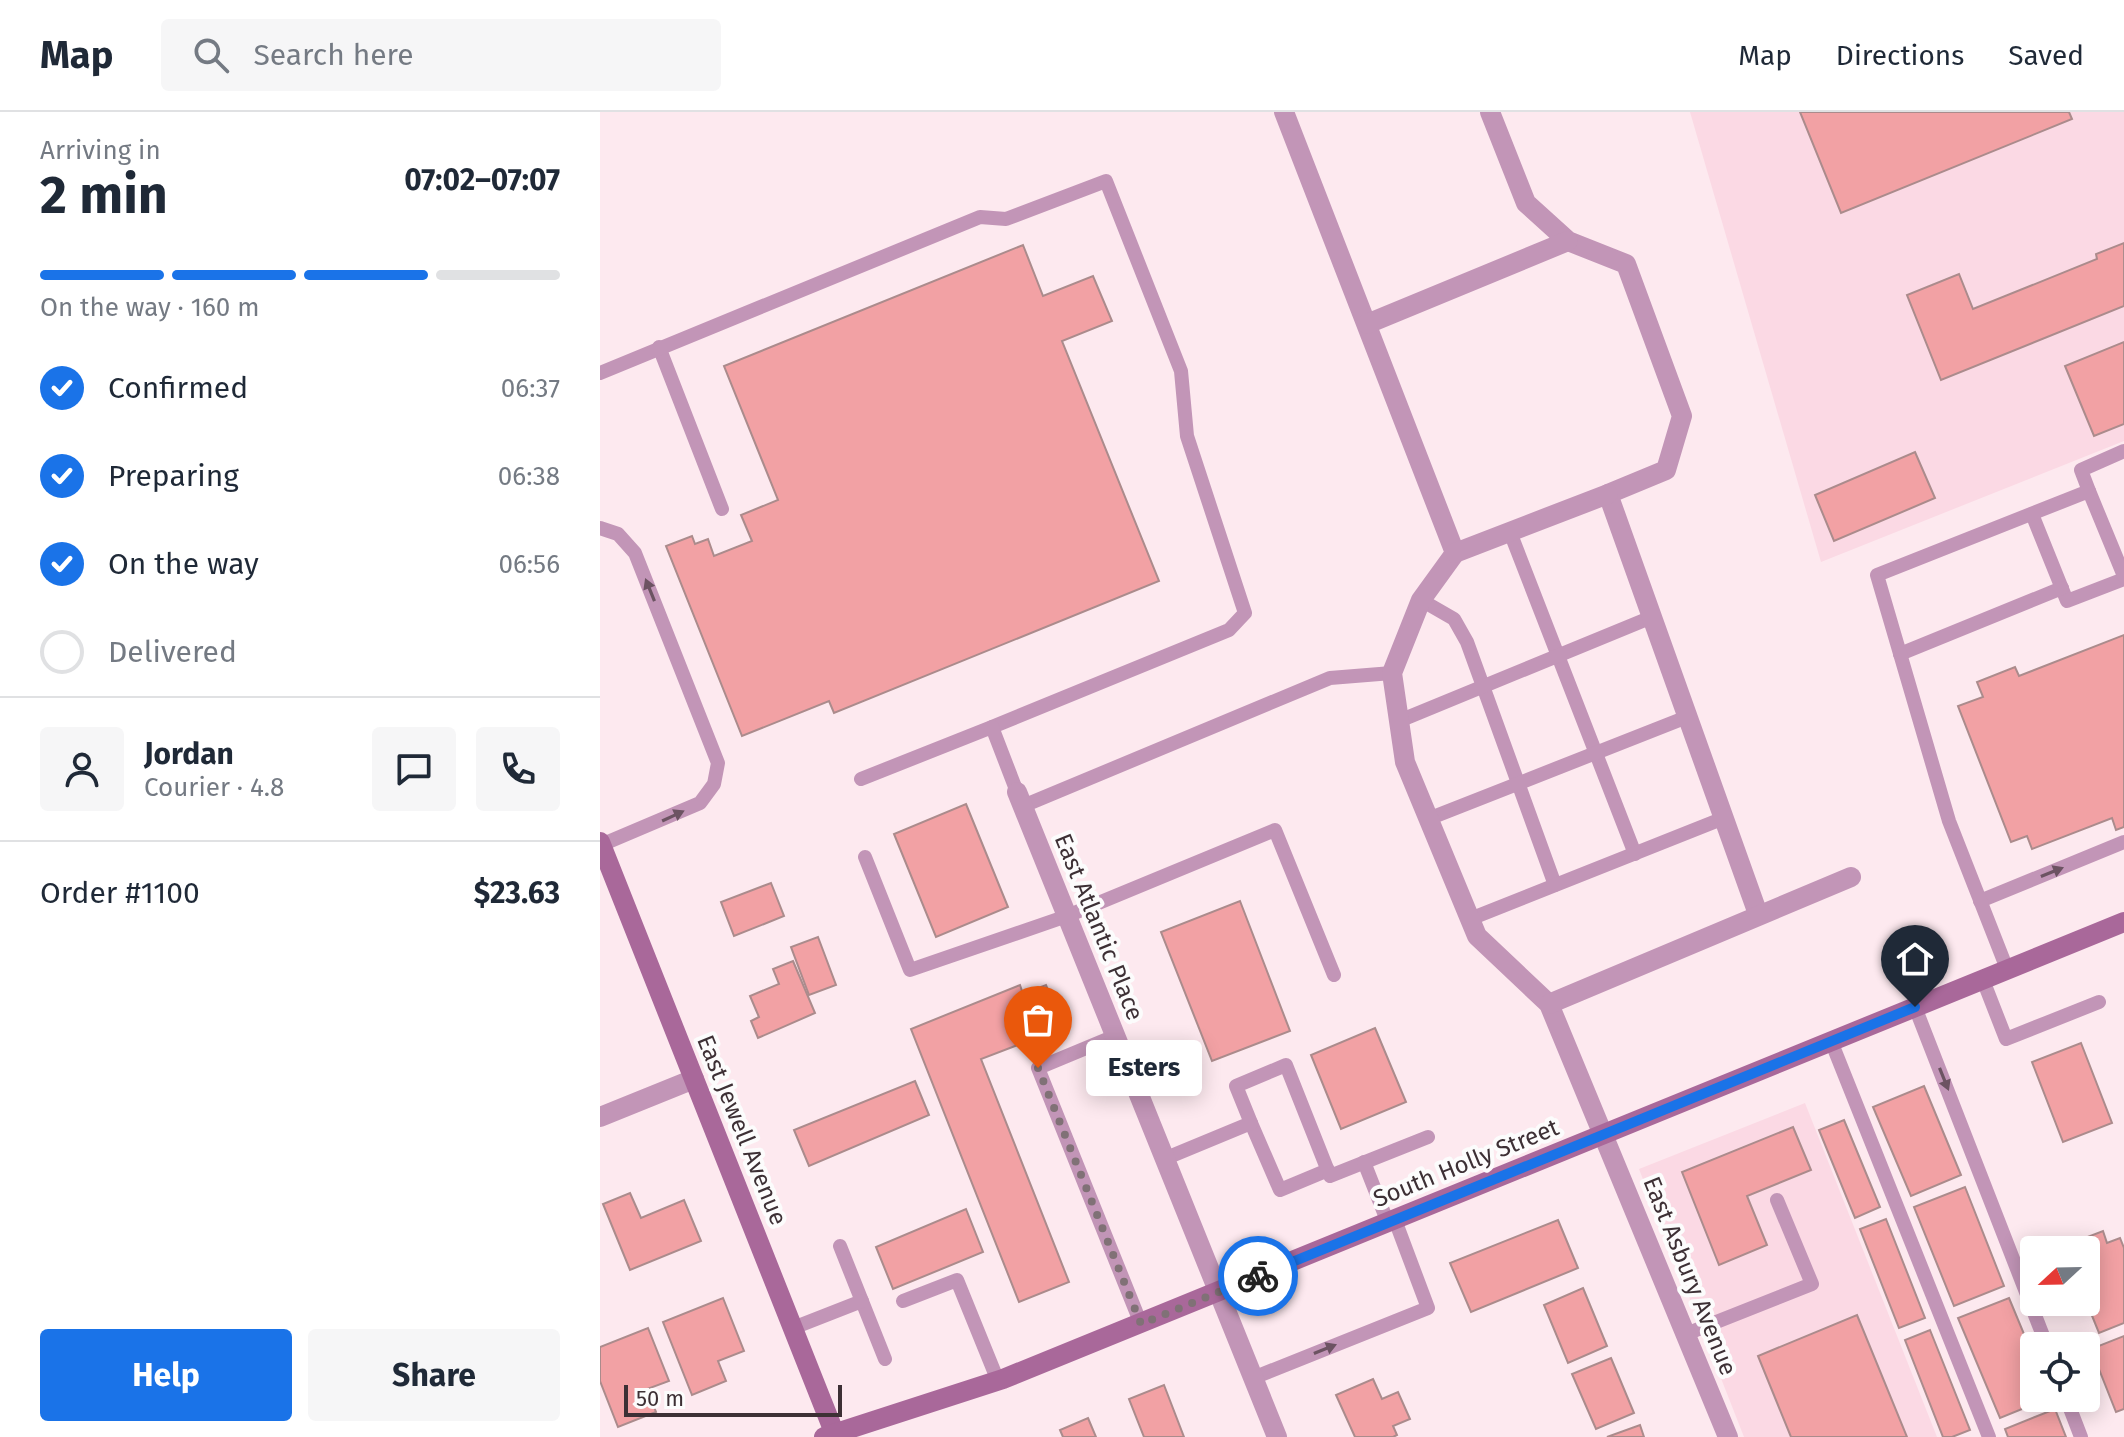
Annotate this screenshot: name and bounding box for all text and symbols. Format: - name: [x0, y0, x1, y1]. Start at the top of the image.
- search box: [161, 19, 721, 91]
- text: Map: [40, 32, 113, 78]
- icon: search: [189, 33, 233, 77]
- text: Search here: [253, 37, 414, 73]
- text: Map: [1738, 39, 1792, 72]
- text: Directions: [1836, 39, 1964, 72]
- text: Saved: [2008, 39, 2084, 72]
- text: Arriving in: [40, 135, 161, 166]
- text: 07:02–07:07: [404, 162, 560, 198]
- text: 2 min: [40, 164, 168, 227]
- text: On the way · 160 m: [40, 292, 260, 323]
- icon: check: [40, 366, 84, 410]
- text: Confirmed: [108, 370, 248, 406]
- text: 06:37: [501, 373, 560, 404]
- icon: check: [40, 454, 84, 498]
- text: Preparing: [108, 458, 239, 494]
- text: 06:38: [498, 461, 560, 492]
- icon: check: [40, 542, 84, 586]
- text: On the way: [108, 546, 259, 582]
- text: 06:56: [498, 549, 560, 580]
- one-way arrow: [643, 578, 656, 602]
- text: Delivered: [108, 634, 237, 670]
- button: person: [40, 727, 124, 811]
- button: chat: [372, 727, 456, 811]
- button: phone: [476, 727, 560, 811]
- text: Jordan: [144, 736, 234, 772]
- text: Courier · 4.8: [144, 772, 284, 803]
- one-way arrow: [662, 809, 685, 823]
- street label: East Atlantic Place: [1049, 830, 1149, 1024]
- one-way arrow: [2040, 865, 2064, 878]
- text: Order #1100: [40, 875, 200, 911]
- text: $23.63: [474, 875, 560, 911]
- pin: [1881, 925, 1949, 1007]
- icon: home: [1893, 937, 1937, 981]
- pin: [1004, 986, 1072, 1068]
- icon: bag: [1016, 998, 1060, 1042]
- street label: East Jewell Avenue: [691, 1031, 793, 1229]
- callout: Esters: [1086, 1040, 1202, 1096]
- text: Esters: [1108, 1052, 1180, 1083]
- one-way arrow: [1938, 1067, 1951, 1091]
- street label: South Holly Street: [1369, 1113, 1563, 1213]
- street label: East Asbury Avenue: [1637, 1173, 1743, 1379]
- courier: [1218, 1236, 1298, 1316]
- north arrow: [2020, 1236, 2100, 1316]
- map controls: [2020, 1236, 2100, 1412]
- icon: bike: [1236, 1254, 1280, 1298]
- button: Help: [40, 1329, 292, 1421]
- button: Share: [308, 1329, 560, 1421]
- button: locate: [2020, 1332, 2100, 1412]
- one-way arrow: [1313, 1342, 1337, 1355]
- scale bar: [624, 1381, 842, 1417]
- text: 50 m: [636, 1385, 684, 1412]

